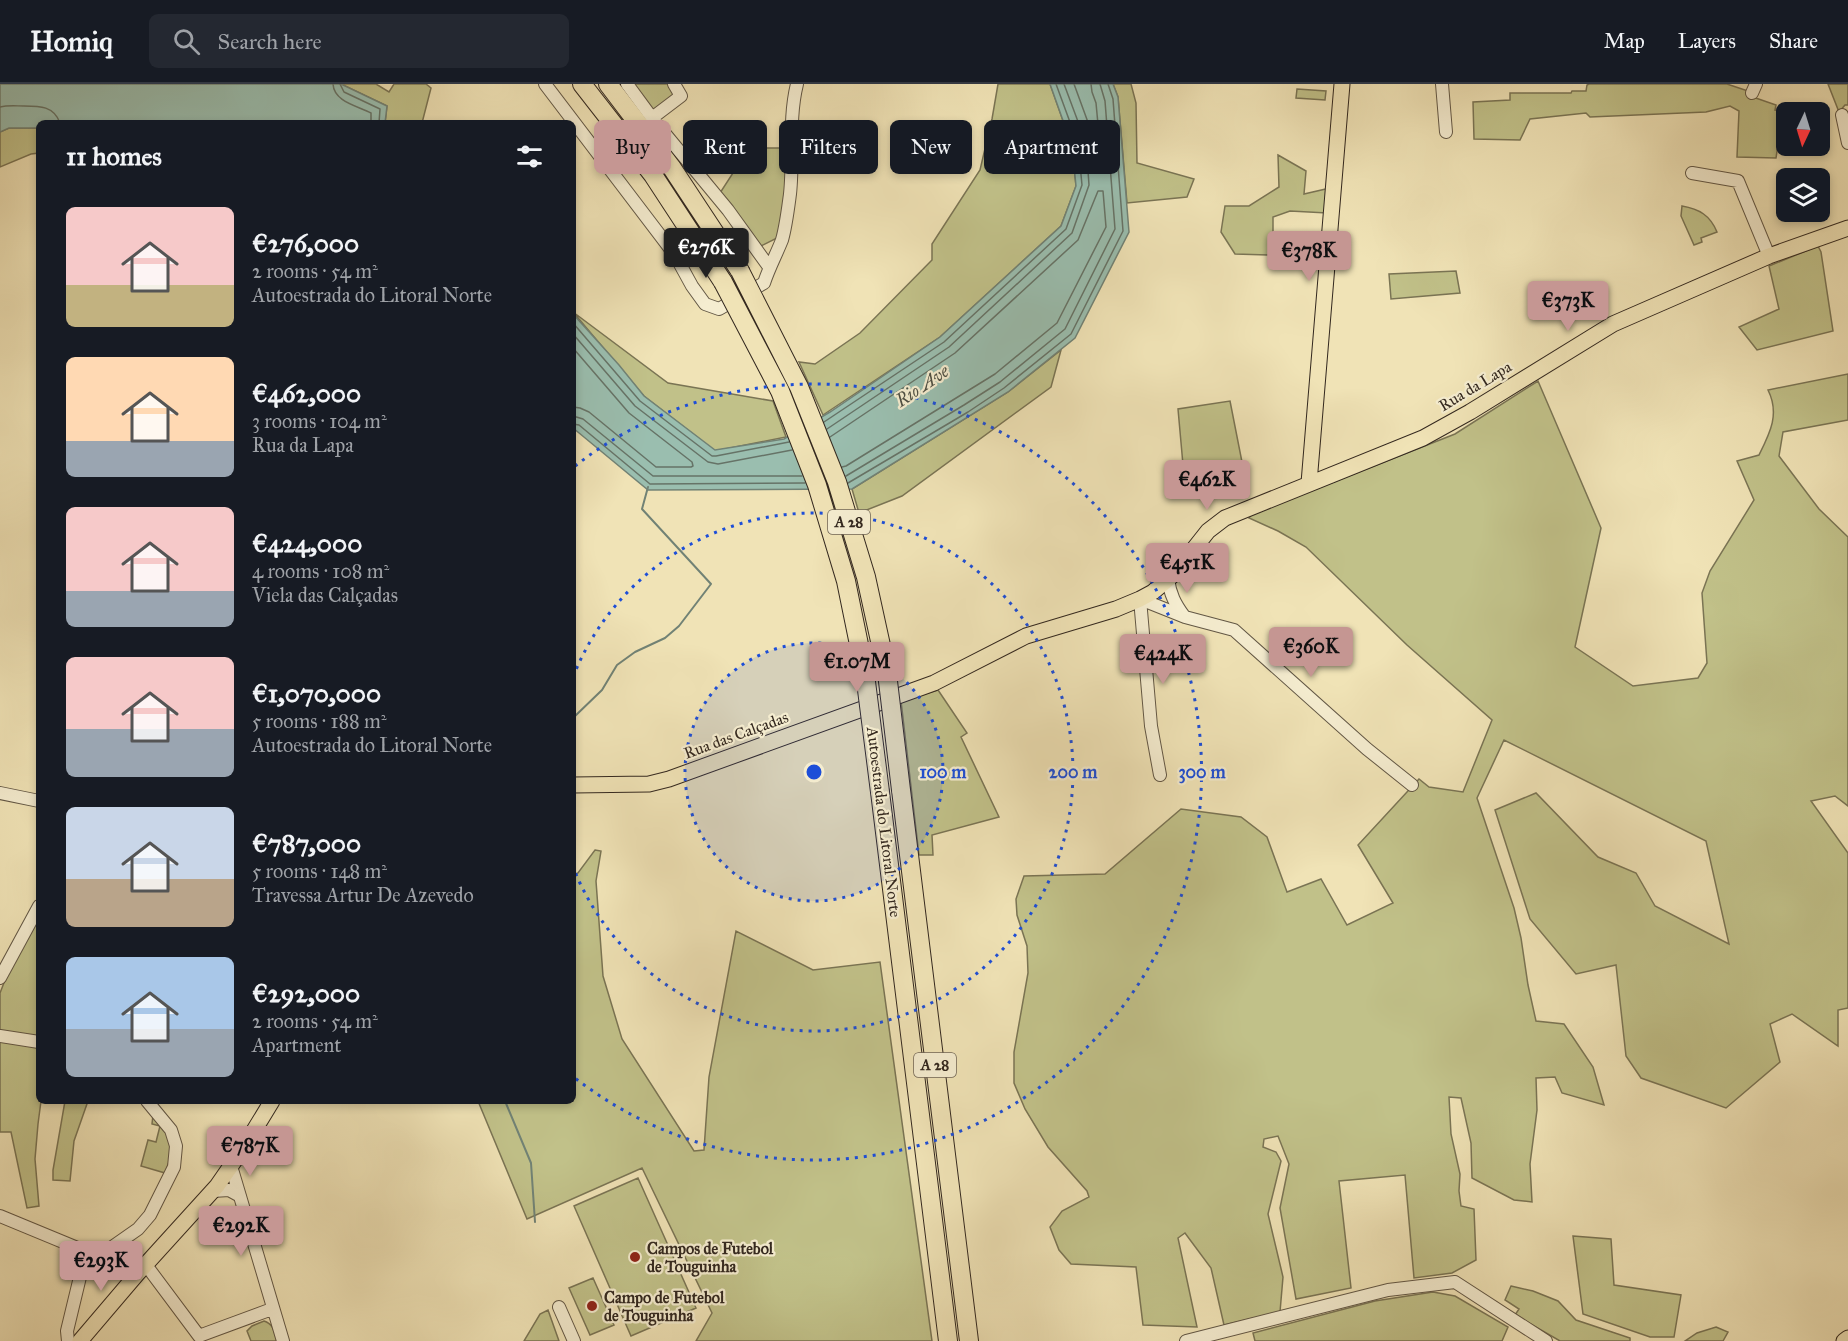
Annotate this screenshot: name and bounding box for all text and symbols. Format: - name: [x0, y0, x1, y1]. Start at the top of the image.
- search box: [149, 14, 569, 68]
- text: Homiq: [30, 24, 113, 59]
- icon: search: [170, 25, 203, 58]
- text: Search here: [218, 28, 322, 55]
- text: Map: [1604, 28, 1645, 54]
- text: Layers: [1678, 28, 1736, 54]
- text: Share: [1769, 28, 1818, 54]
- north arrow: [1776, 102, 1830, 156]
- map controls: [1776, 102, 1830, 222]
- chip: Buy: [594, 120, 671, 174]
- chip: Rent: [683, 120, 767, 174]
- chip: Filters: [779, 120, 878, 174]
- chip: New: [890, 120, 972, 174]
- chip: Apartment: [984, 120, 1120, 174]
- text: 11 homes: [66, 140, 162, 172]
- icon: filters: [513, 140, 546, 173]
- button: layers: [1776, 168, 1830, 222]
- text: €276,000: [252, 227, 359, 259]
- pin: €276K: [664, 228, 748, 279]
- icon: home: [114, 231, 186, 303]
- pin: €378K: [1267, 231, 1351, 282]
- text: €276K: [678, 235, 734, 259]
- text: €378K: [1281, 238, 1337, 262]
- text: 2 rooms · 54 m²: [252, 259, 378, 283]
- pin: €373K: [1526, 281, 1610, 332]
- text: Autoestrada do Litoral Norte: [252, 283, 492, 307]
- text: €373K: [1542, 288, 1595, 312]
- street label: Rua da Lapa: [1435, 357, 1515, 415]
- water label: Rio Ave: [890, 360, 954, 412]
- text: €462,000: [252, 377, 361, 409]
- icon: home: [114, 381, 186, 453]
- text: 3 rooms · 104 m²: [252, 409, 387, 433]
- text: Rua da Lapa: [252, 433, 354, 457]
- pin: €462K: [1165, 460, 1249, 511]
- text: €462K: [1178, 467, 1236, 491]
- road number: A 28: [828, 510, 870, 534]
- text: €424,000: [252, 527, 362, 559]
- icon: home: [114, 531, 186, 603]
- pin: €451K: [1145, 543, 1229, 594]
- text: €451K: [1160, 550, 1214, 574]
- text: 4 rooms · 108 m²: [252, 559, 389, 583]
- text: Viela das Calçadas: [252, 583, 398, 607]
- pin: €360K: [1269, 627, 1353, 678]
- pin: €424K: [1121, 634, 1205, 685]
- text: €360K: [1283, 634, 1339, 658]
- text: €424K: [1134, 641, 1192, 665]
- pin: €1.07M: [808, 642, 906, 693]
- text: €1.07M: [823, 649, 891, 673]
- text: €1,070,000: [252, 677, 381, 709]
- icon: home: [114, 681, 186, 753]
- street label: Rua das Calçadas: [681, 707, 791, 763]
- text: 5 rooms · 188 m²: [252, 709, 387, 733]
- street label: Autoestrada do Litoral Norte: [863, 725, 905, 919]
- text: Autoestrada do Litoral Norte: [252, 733, 492, 757]
- text: 100 m: [920, 761, 967, 783]
- text: 200 m: [1049, 761, 1098, 783]
- text: 300 m: [1178, 761, 1226, 784]
- centre of rings: [804, 762, 824, 782]
- text: €787,000: [252, 827, 361, 859]
- icon: home: [114, 831, 186, 903]
- text: 5 rooms · 148 m²: [252, 859, 387, 883]
- text: Travessa Artur De Azevedo: [252, 883, 474, 907]
- text: €292,000: [252, 977, 360, 1009]
- icon: home: [114, 981, 186, 1053]
- text: 2 rooms · 54 m²: [252, 1009, 378, 1033]
- text: Apartment: [252, 1033, 341, 1057]
- road number: A 28: [914, 1053, 956, 1077]
- pin: €787K: [208, 1126, 292, 1177]
- text: €787K: [221, 1133, 279, 1157]
- pin: €292K: [199, 1206, 283, 1257]
- text: €292K: [213, 1213, 269, 1237]
- place label: Campos de Futebol de Touguinha: [647, 1239, 774, 1277]
- pin: €293K: [59, 1241, 143, 1292]
- text: €293K: [74, 1248, 128, 1272]
- marker: Campos de Futebol de Touguinha: [628, 1250, 642, 1264]
- place label: Campo de Futebol de Touguinha: [604, 1288, 725, 1326]
- marker: Campo de Futebol de Touguinha: [585, 1299, 599, 1313]

